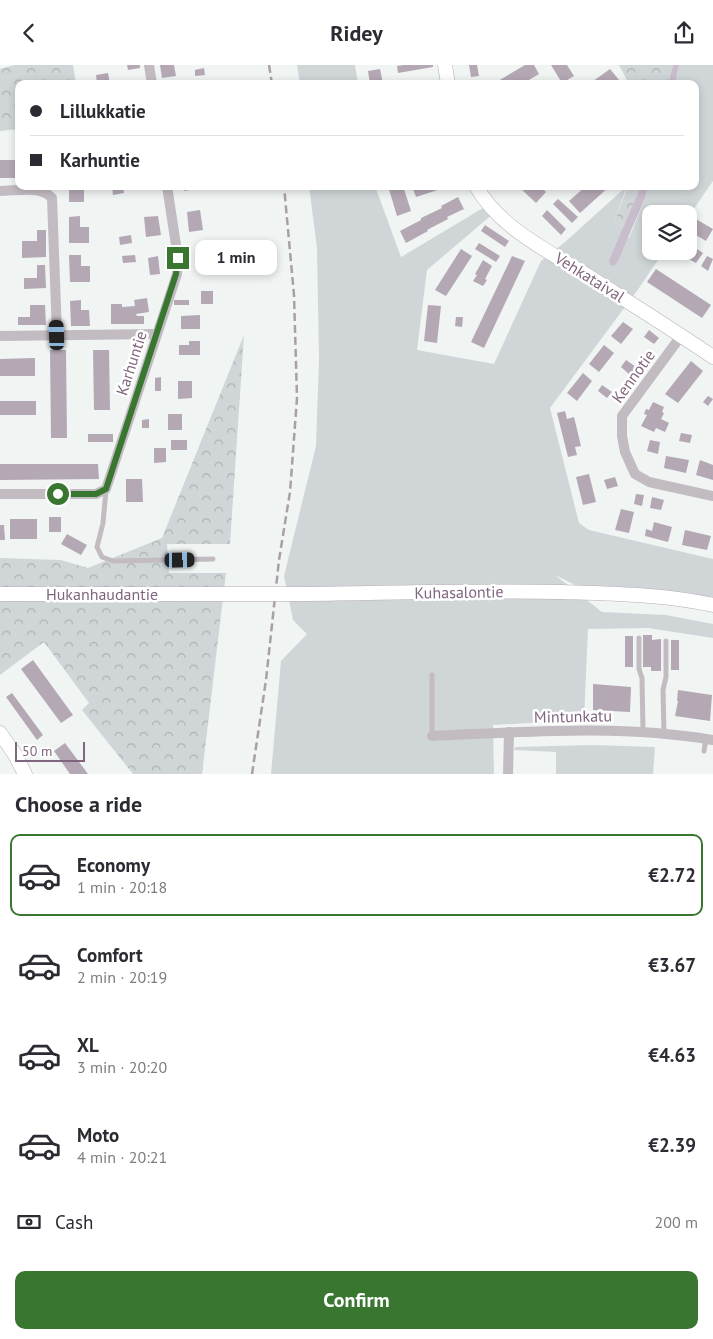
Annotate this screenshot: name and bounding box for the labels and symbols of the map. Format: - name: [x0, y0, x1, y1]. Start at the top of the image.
- callout: 1 min: [196, 241, 278, 275]
- route end: [167, 247, 189, 269]
- street label: Vehkataival: [551, 247, 629, 306]
- car: [48, 320, 65, 350]
- street label: Karhuntie: [111, 328, 151, 398]
- street label: Kennotie: [607, 345, 659, 407]
- route start: [47, 483, 69, 505]
- car: [164, 552, 195, 568]
- street label: Kuhasalontie: [414, 581, 504, 603]
- street label: Hukanhaudantie: [46, 584, 158, 604]
- street label: Mintunkatu: [534, 705, 612, 727]
- scale bar: [15, 739, 85, 762]

